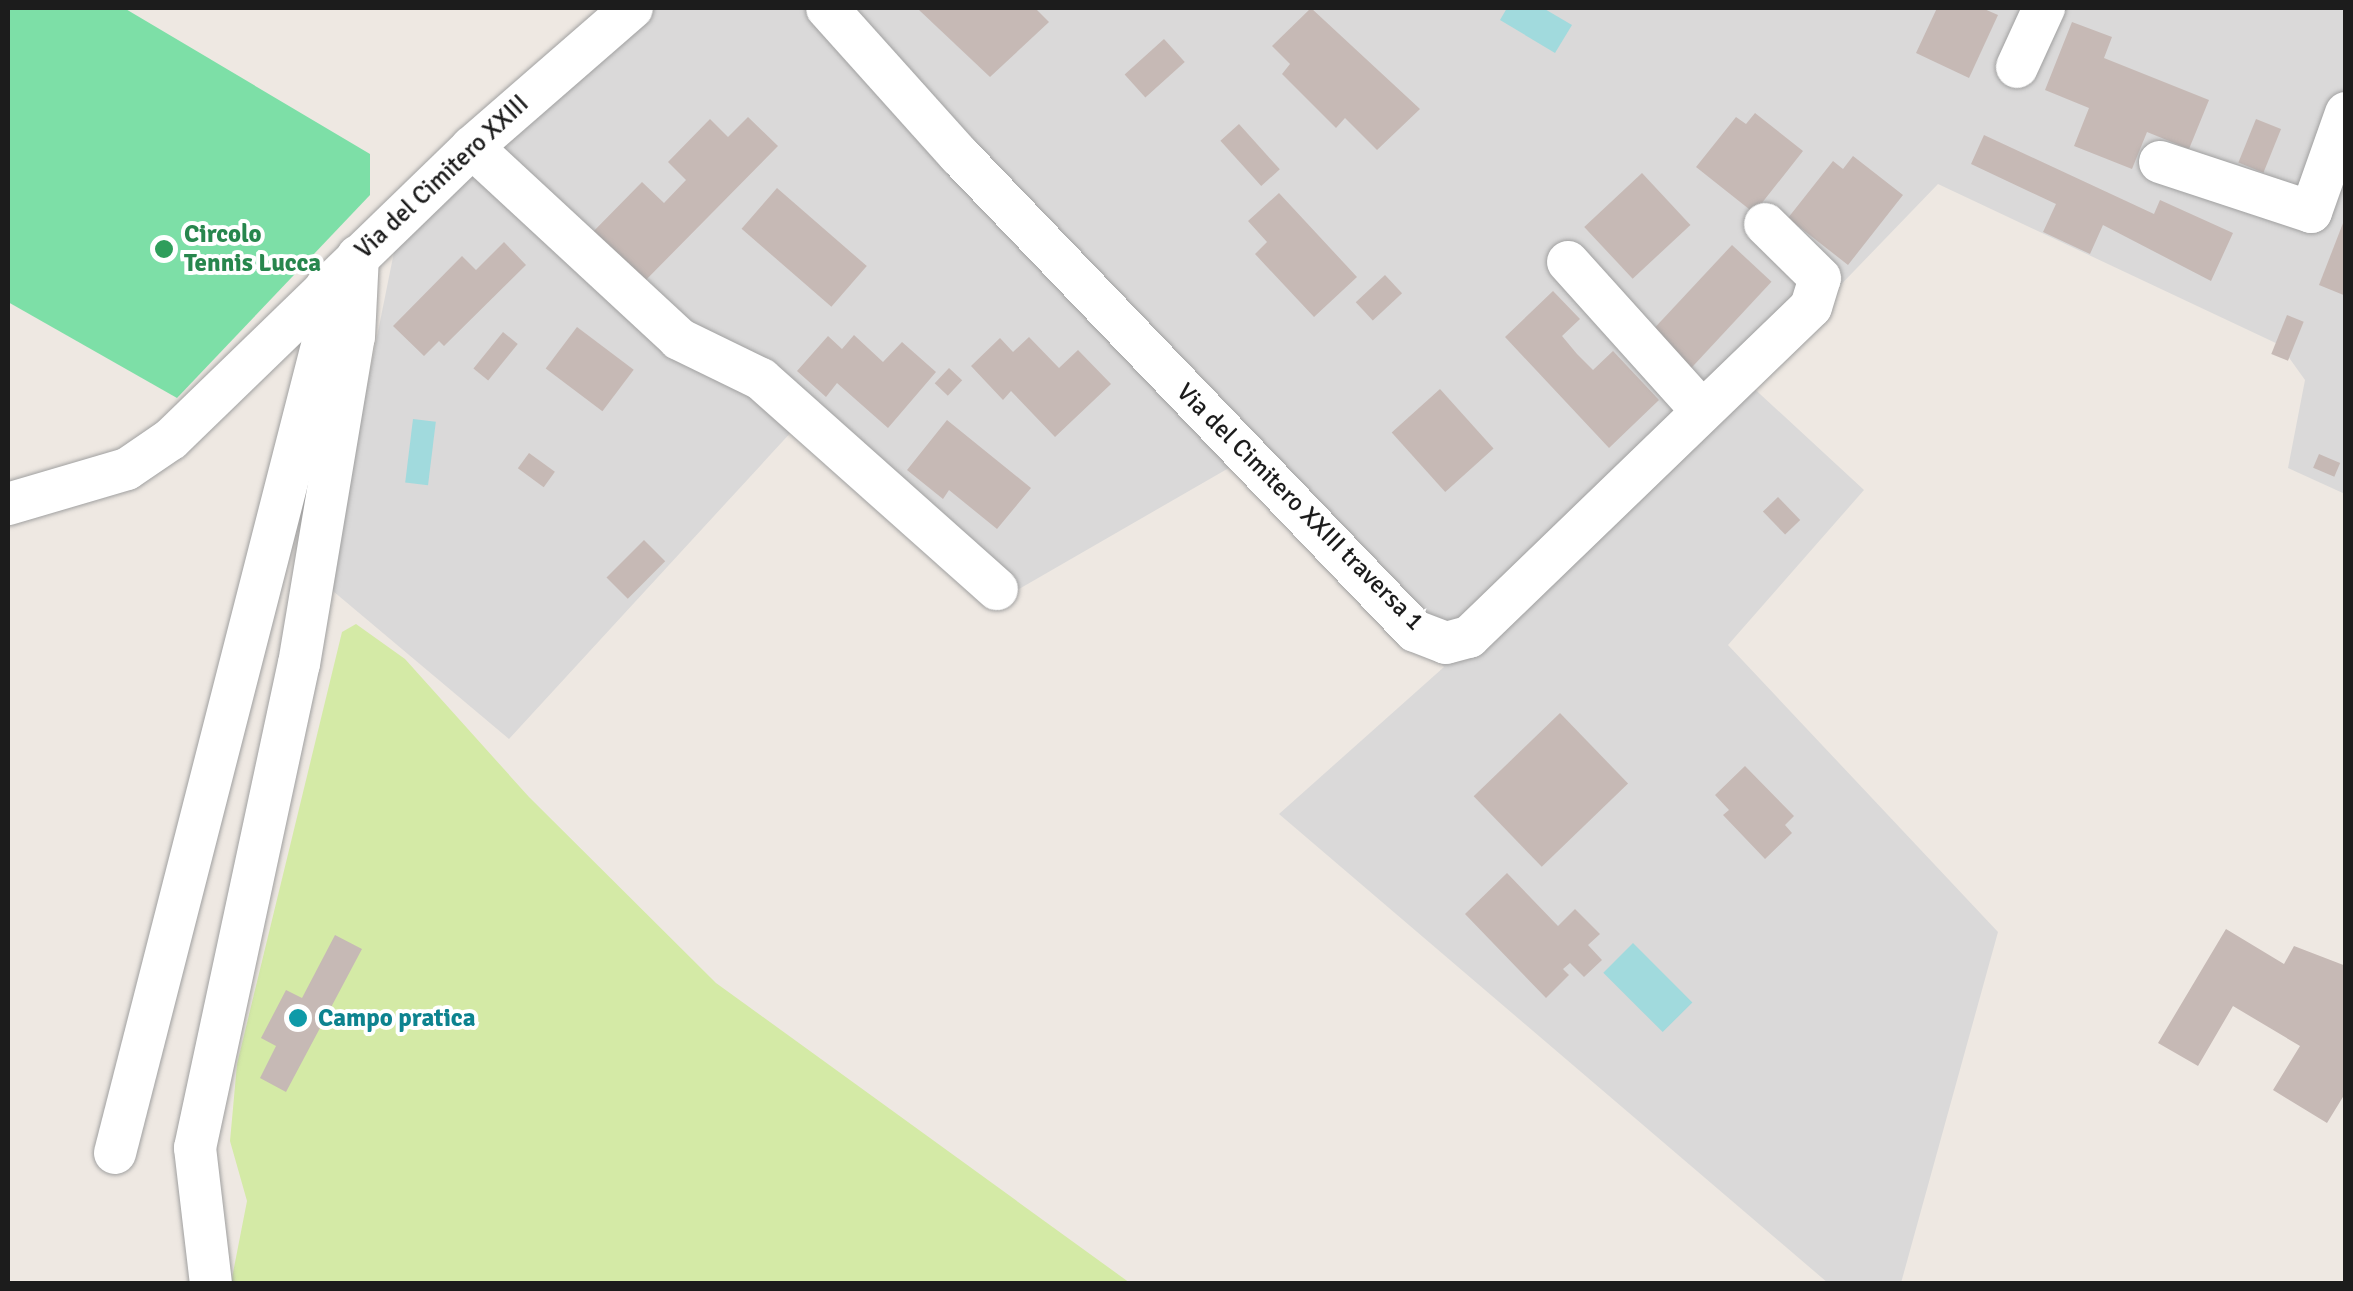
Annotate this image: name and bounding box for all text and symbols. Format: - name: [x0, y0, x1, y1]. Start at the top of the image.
- street label: Via del Cimitero XXIII: [349, 89, 535, 265]
- place label: Circolo Tennis Lucca: [184, 220, 321, 279]
- marker: Circolo Tennis Lucca: [153, 238, 175, 260]
- street label: Via del Cimitero XXIII traversa 1: [1170, 377, 1430, 637]
- place label: Campo pratica: [318, 1003, 476, 1033]
- marker: Campo pratica: [287, 1007, 309, 1029]

